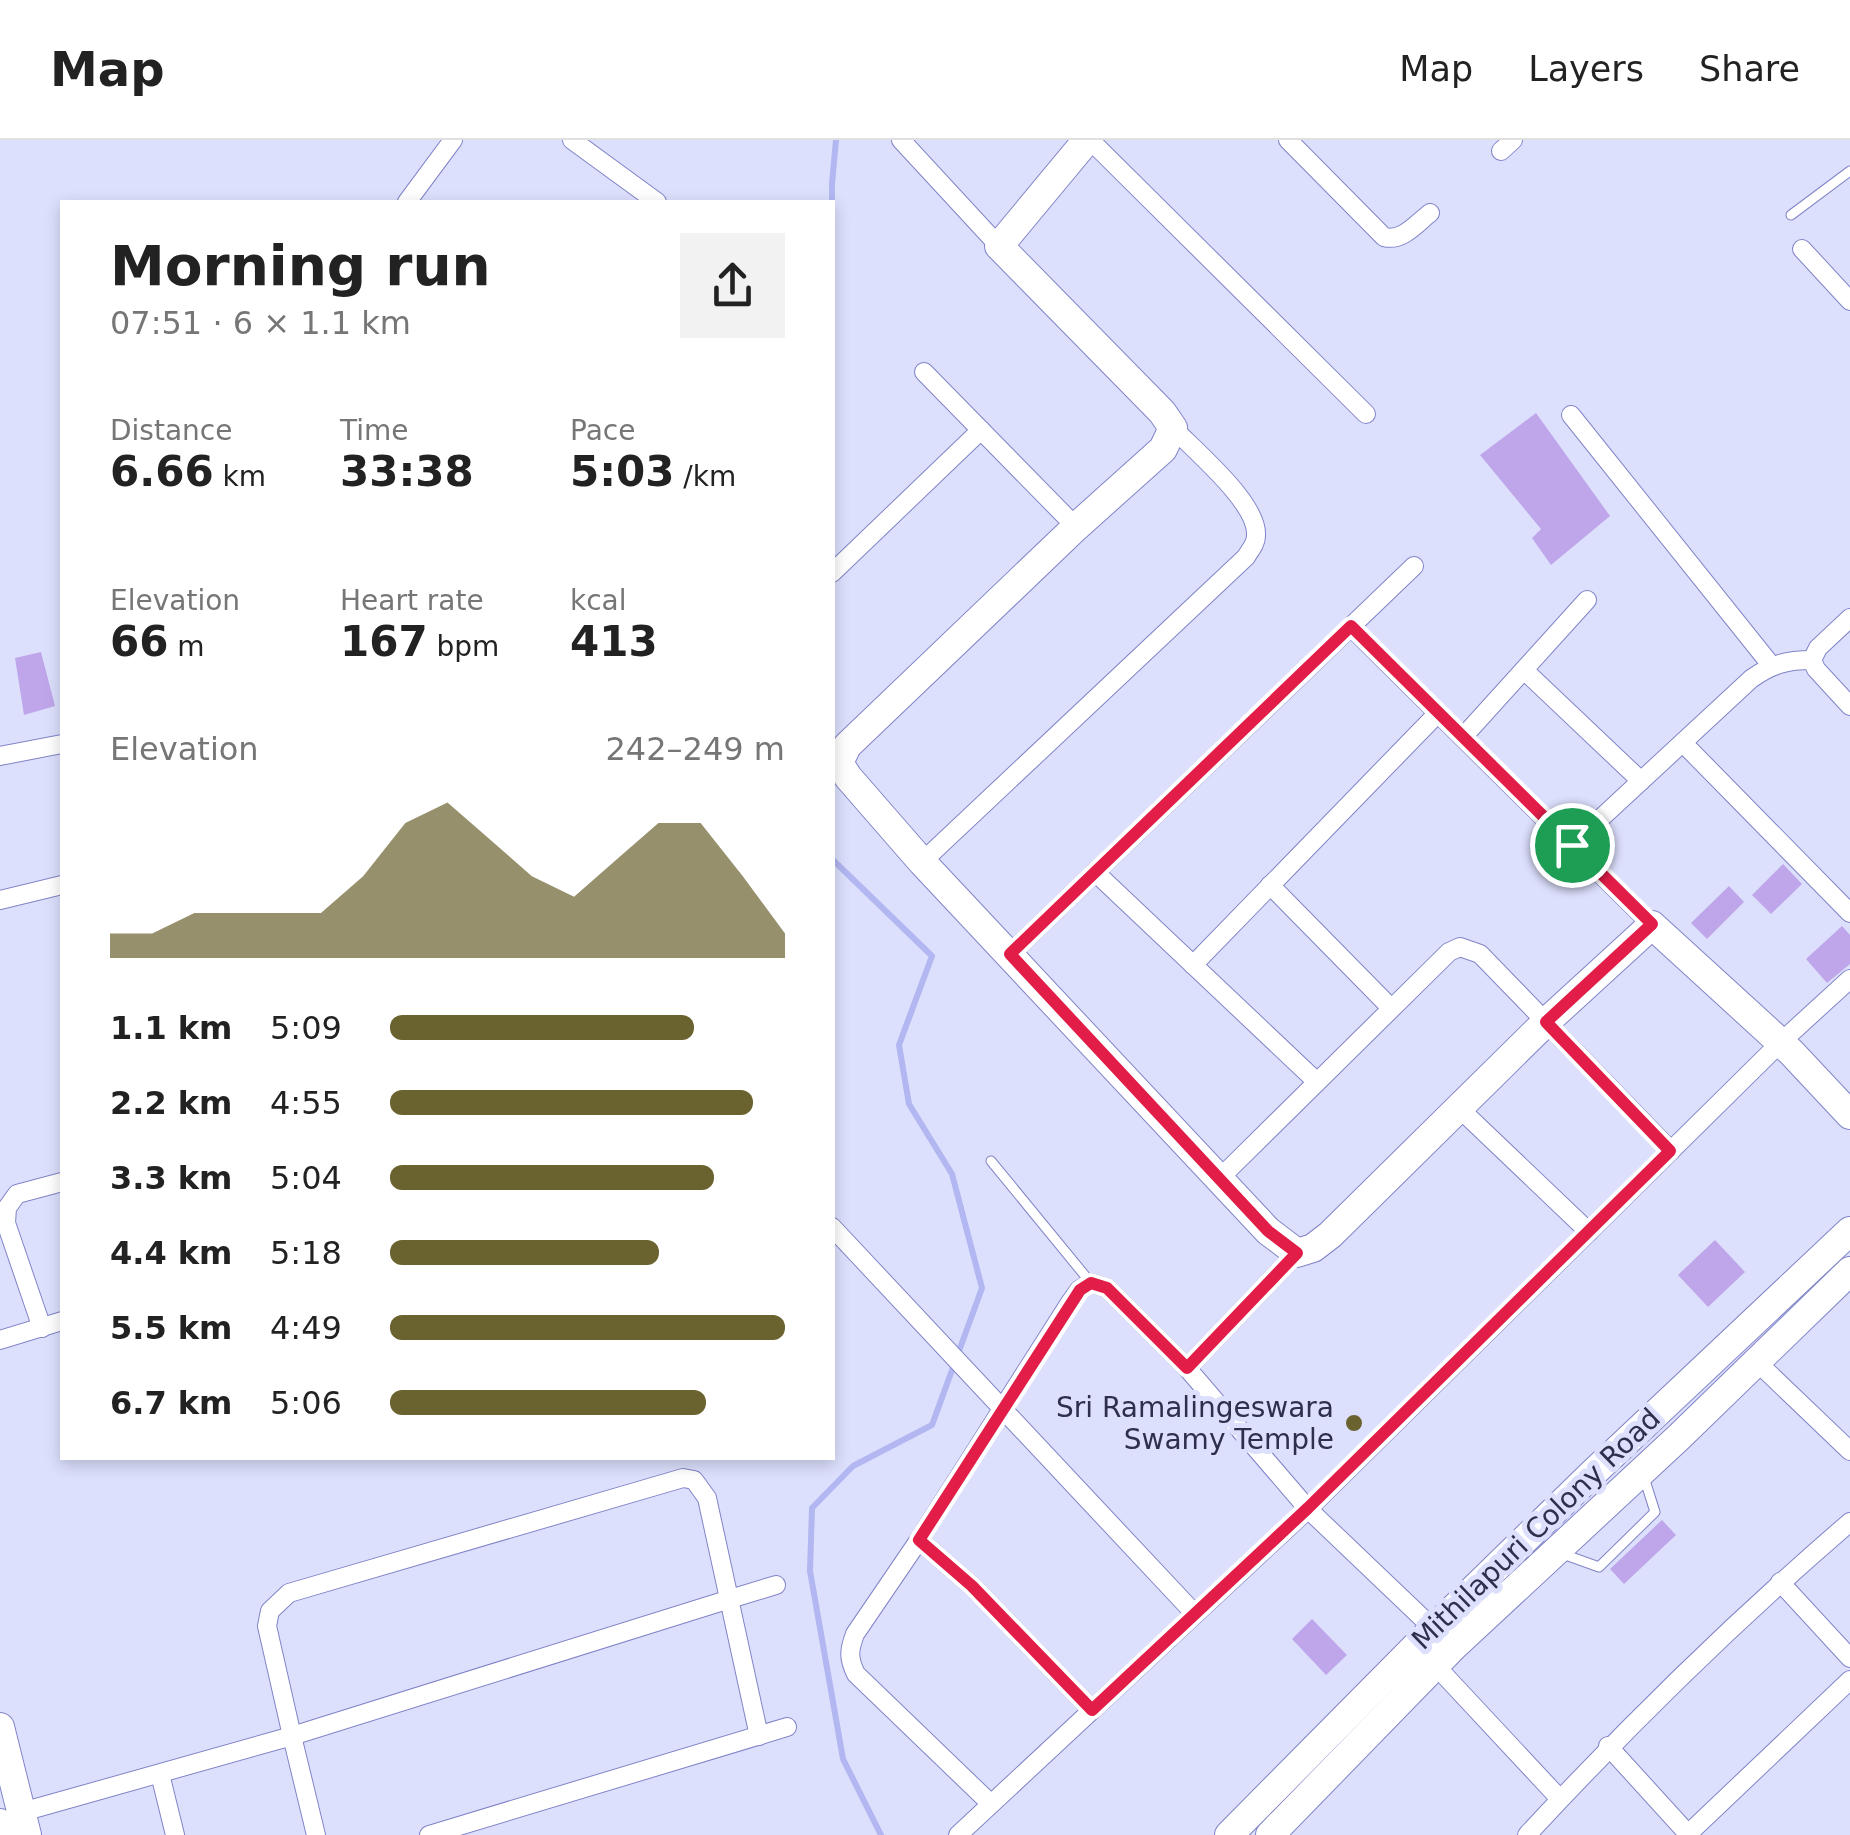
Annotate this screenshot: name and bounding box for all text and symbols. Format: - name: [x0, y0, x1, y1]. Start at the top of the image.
- text: Map: [50, 41, 165, 97]
- text: Map: [1399, 49, 1473, 89]
- text: Layers: [1528, 49, 1644, 89]
- text: Share: [1699, 49, 1800, 89]
- button: share: [680, 233, 785, 338]
- text: Morning run: [110, 234, 491, 298]
- text: 07:51 · 6 × 1.1 km: [110, 304, 411, 342]
- text: Distance: [110, 414, 232, 447]
- text: Time: [340, 414, 409, 447]
- text: Pace: [570, 414, 635, 447]
- text: 6.66: [110, 447, 214, 496]
- text: 33:38: [340, 447, 474, 496]
- text: 5:03: [570, 447, 674, 496]
- text: km: [214, 460, 266, 493]
- text: /km: [674, 460, 736, 493]
- text: Elevation: [110, 584, 240, 617]
- text: Heart rate: [340, 584, 484, 617]
- text: kcal: [570, 584, 627, 617]
- text: 66: [110, 617, 168, 666]
- text: 167: [340, 617, 428, 666]
- text: 413: [570, 617, 658, 666]
- text: m: [168, 630, 205, 663]
- text: bpm: [428, 630, 499, 663]
- text: Elevation: [110, 730, 259, 768]
- text: 242–249 m: [606, 730, 785, 768]
- pin: [1530, 803, 1615, 888]
- icon: arrive: [1545, 818, 1600, 873]
- text: 1.1 km: [110, 1009, 232, 1047]
- text: 5:09: [270, 1009, 342, 1047]
- text: 2.2 km: [110, 1084, 232, 1122]
- text: 4:55: [270, 1084, 342, 1122]
- text: 3.3 km: [110, 1159, 232, 1197]
- text: 5:04: [270, 1159, 342, 1197]
- text: 4.4 km: [110, 1234, 232, 1272]
- text: 5:18: [270, 1234, 342, 1272]
- text: 5.5 km: [110, 1309, 232, 1347]
- text: 4:49: [270, 1309, 342, 1347]
- text: 6.7 km: [110, 1384, 232, 1422]
- text: 5:06: [270, 1384, 342, 1422]
- place label: Sri Ramalingeswara Swamy Temple: [1056, 1391, 1334, 1456]
- street label: Mithilapuri Colony Road: [1405, 1402, 1667, 1656]
- marker: Sri Ramalingeswara Swamy Temple: [1343, 1412, 1365, 1434]

